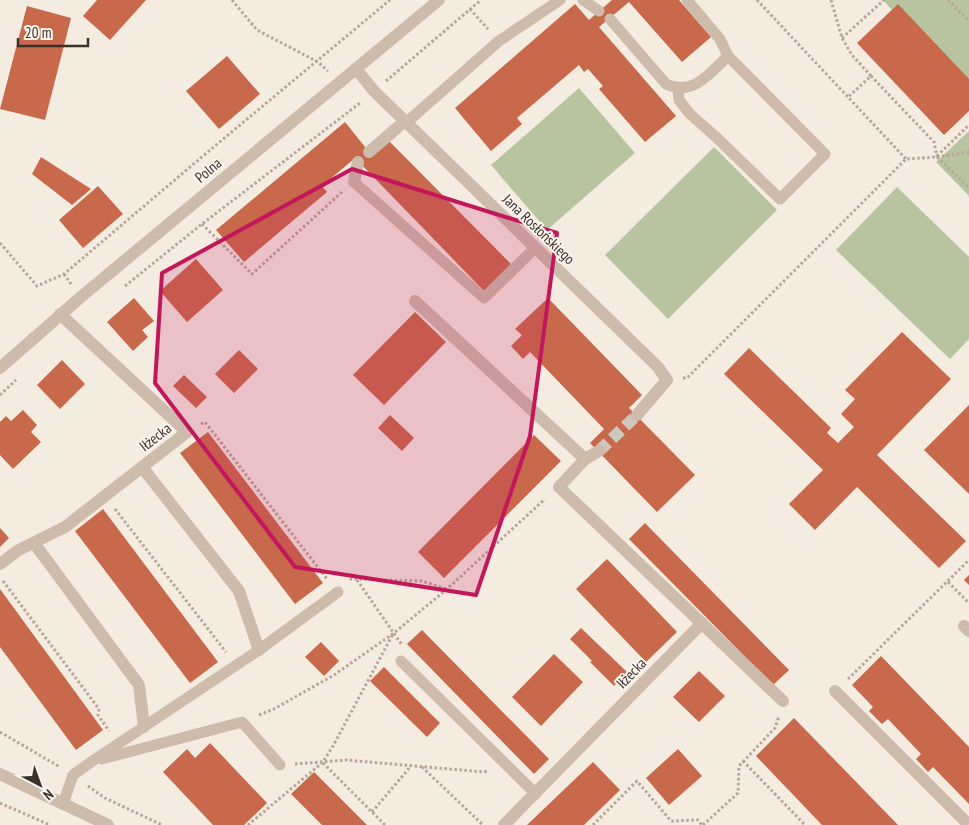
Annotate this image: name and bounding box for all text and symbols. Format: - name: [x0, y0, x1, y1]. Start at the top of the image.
- scale bar: [18, 15, 88, 47]
- text: 20 m: [25, 23, 51, 42]
- street label: Polna: [191, 153, 225, 187]
- street label: Jana Rosłońskiego: [498, 189, 579, 268]
- street label: Iłżecka: [135, 419, 175, 455]
- street label: Iłżecka: [612, 654, 650, 692]
- north arrow: [15, 760, 65, 810]
- text: N: [40, 786, 57, 804]

